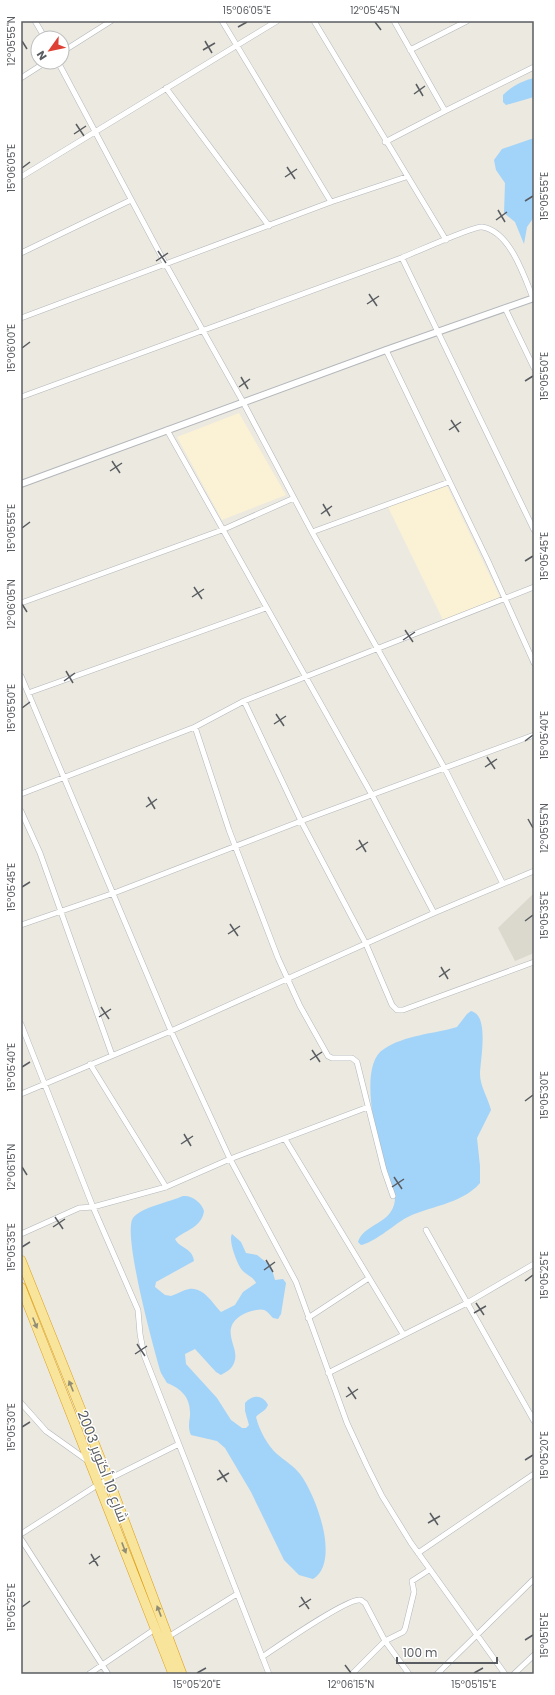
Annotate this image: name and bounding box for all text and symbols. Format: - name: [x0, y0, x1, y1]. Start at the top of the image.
- text: 15°06'05"E: [223, 3, 271, 18]
- text: 12°05'45"N: [350, 3, 400, 18]
- text: 12°05'55"N: [4, 16, 19, 66]
- north arrow: [30, 30, 70, 70]
- text: N: [33, 48, 51, 63]
- text: 15°06'05"E: [4, 144, 19, 192]
- text: 15°05'55"E: [537, 172, 552, 220]
- text: 15°06'00"E: [4, 324, 19, 372]
- text: 15°05'50"E: [537, 352, 552, 400]
- text: 15°05'55"E: [4, 504, 19, 552]
- text: 15°05'45"E: [537, 532, 552, 580]
- text: 12°06'05"N: [4, 579, 19, 629]
- text: 15°05'50"E: [4, 684, 19, 732]
- text: 15°05'40"E: [537, 711, 552, 759]
- text: 12°05'55"N: [537, 803, 552, 853]
- text: 15°05'45"E: [4, 863, 19, 911]
- text: 15°05'35"E: [537, 891, 552, 939]
- text: 15°05'40"E: [4, 1043, 19, 1091]
- text: 15°05'30"E: [537, 1071, 552, 1119]
- text: 12°06'15"N: [4, 1144, 19, 1190]
- text: 15°05'35"E: [4, 1223, 19, 1271]
- text: 15°05'25"E: [537, 1251, 552, 1299]
- one-way arrow: [33, 1317, 39, 1329]
- one-way arrow: [68, 1380, 74, 1391]
- text: 15°05'30"E: [4, 1403, 19, 1451]
- street label: شارع 10 أكتوبر 2003: [72, 1407, 134, 1525]
- text: 15°05'20"E: [537, 1431, 552, 1479]
- one-way arrow: [122, 1542, 128, 1554]
- text: 15°05'25"E: [4, 1583, 19, 1631]
- one-way arrow: [155, 1605, 161, 1617]
- text: 15°05'15"E: [537, 1612, 552, 1658]
- scale bar: [397, 1639, 497, 1665]
- text: 100 m: [403, 1644, 437, 1661]
- text: 15°05'20"E: [173, 1677, 221, 1692]
- text: 12°06'15"N: [328, 1677, 374, 1692]
- text: 15°05'15"E: [451, 1677, 497, 1692]

